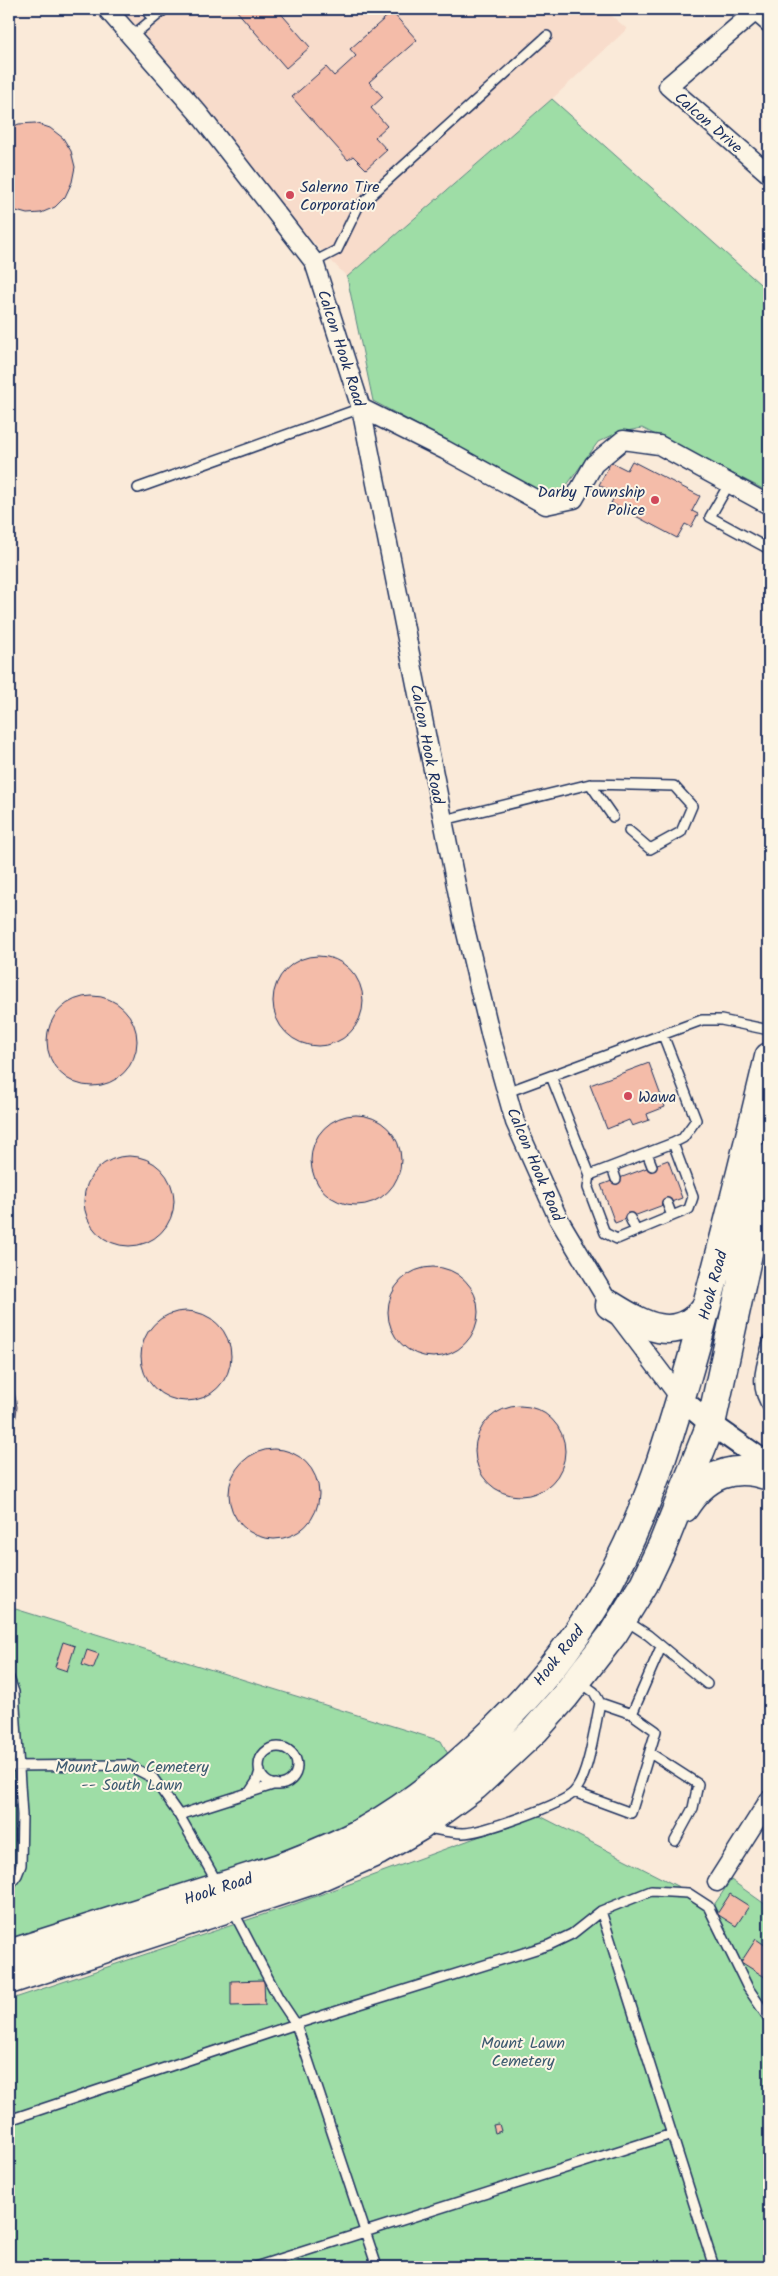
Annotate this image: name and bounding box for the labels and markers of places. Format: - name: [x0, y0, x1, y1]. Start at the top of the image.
- place label: Salerno Tire Corporation: [300, 175, 379, 218]
- marker: Salerno Tire Corporation: [284, 189, 296, 201]
- place label: Darby Township Police: [538, 480, 645, 523]
- marker: Darby Township Police: [649, 494, 661, 506]
- place label: Wawa: [638, 1085, 676, 1110]
- marker: Wawa: [622, 1090, 634, 1102]

